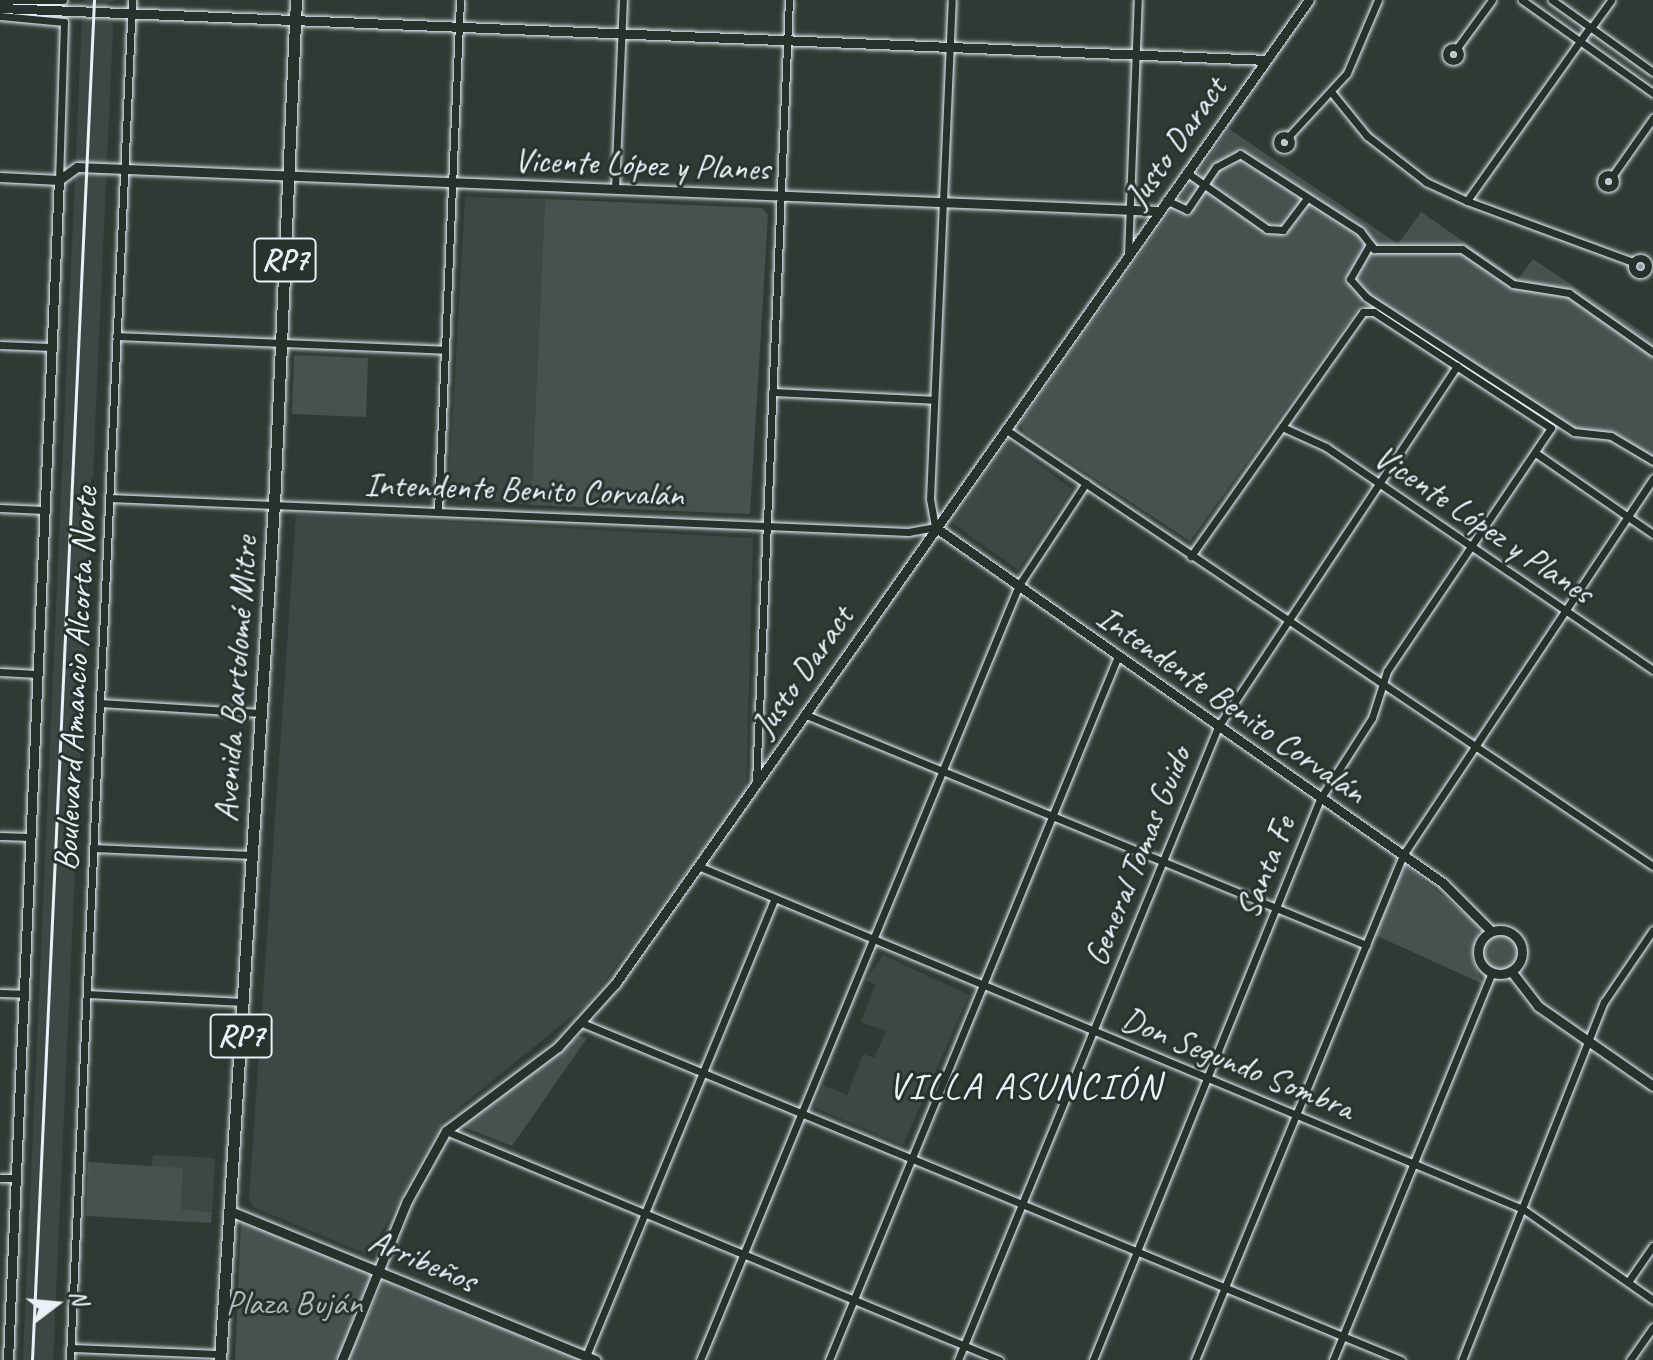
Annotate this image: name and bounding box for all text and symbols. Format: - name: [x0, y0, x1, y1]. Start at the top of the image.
- street label: Justo Daract: [1116, 69, 1234, 215]
- street label: Vicente López y Planes: [513, 139, 771, 189]
- road number: RP7: [253, 232, 317, 288]
- street label: Vicente López y Planes: [1367, 436, 1601, 612]
- street label: Intendente Benito Corvalán: [364, 463, 684, 515]
- street label: Boulevard Amancio Alcorta Norte: [45, 486, 105, 872]
- street label: Avenida Bartolomé Mitre: [205, 535, 265, 823]
- street label: Intendente Benito Corvalán: [1089, 596, 1375, 812]
- street label: Justo Daract: [743, 598, 861, 744]
- street label: General Tomas Guido: [1075, 741, 1199, 971]
- street label: Santa Fe: [1226, 810, 1304, 924]
- street label: Don Segundo Sombra: [1117, 998, 1359, 1128]
- road number: RP7: [209, 1008, 273, 1064]
- district label: VILLA ASUNCIÓN: [889, 1063, 1161, 1109]
- street label: Arribeños: [363, 1219, 483, 1301]
- north arrow: [16, 1264, 96, 1344]
- park label: Plaza Buján: [226, 1283, 362, 1323]
- text: N: [64, 1287, 94, 1308]

